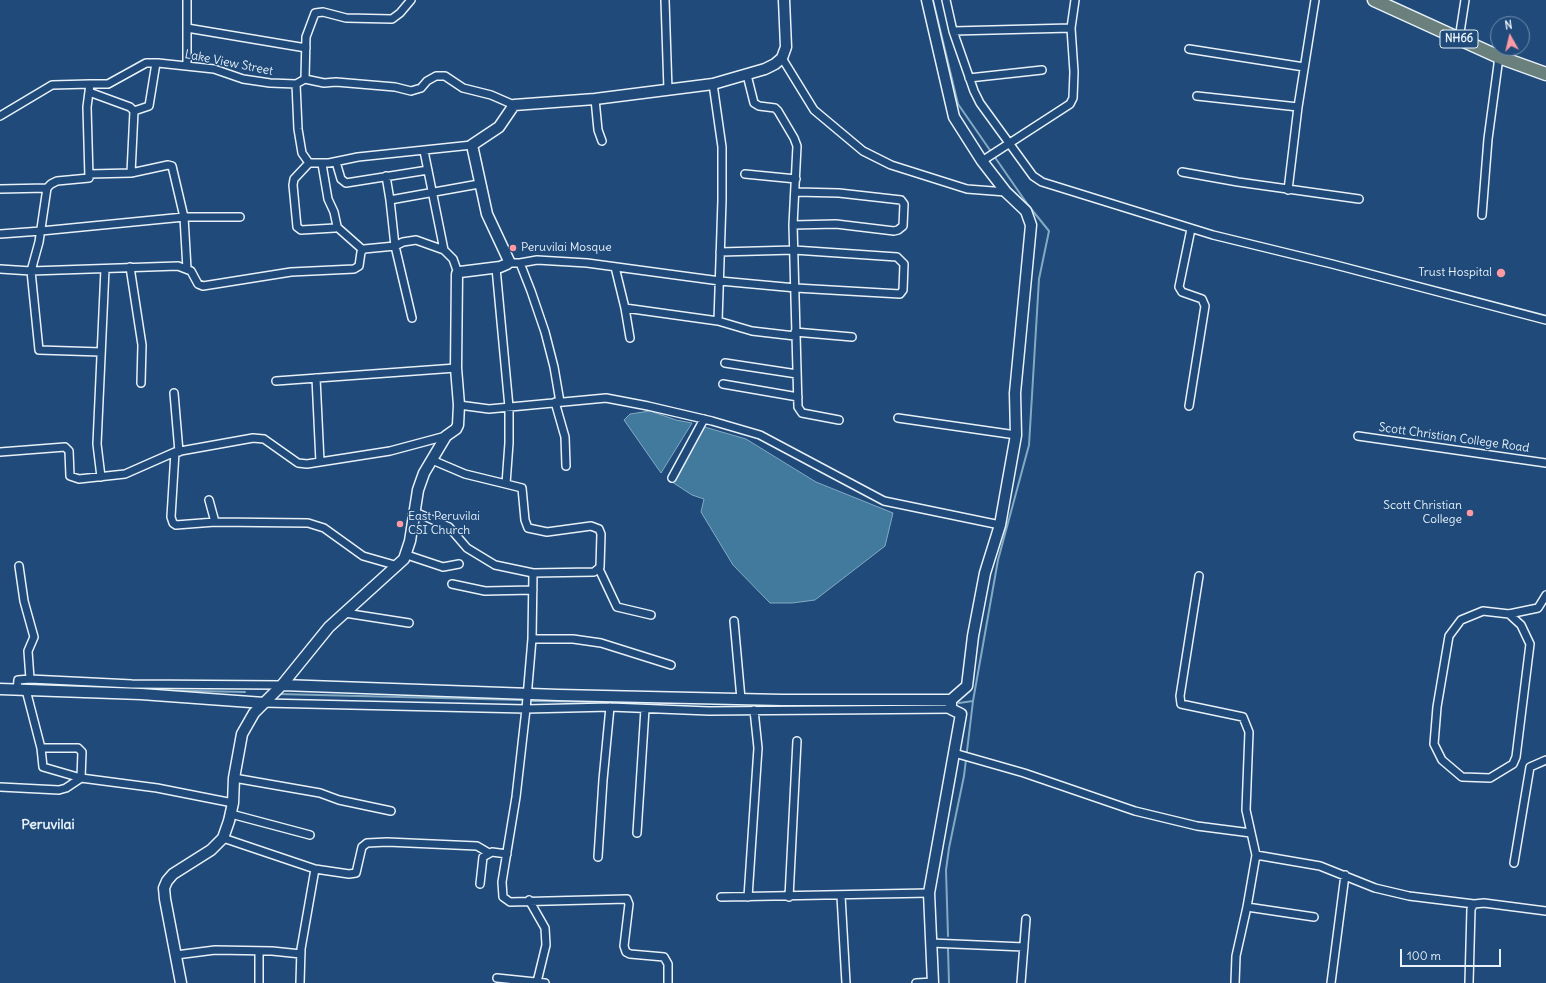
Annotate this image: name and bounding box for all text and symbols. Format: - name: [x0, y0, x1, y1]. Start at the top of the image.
- north arrow: [1490, 16, 1530, 56]
- text: N: [1504, 18, 1513, 33]
- road number: NH66: [1440, 30, 1478, 48]
- street label: Lake View Street: [184, 47, 274, 79]
- place label: Peruvilai Mosque: [521, 241, 612, 255]
- marker: Peruvilai Mosque: [508, 243, 518, 253]
- place label: Trust Hospital: [1418, 266, 1492, 280]
- marker: Trust Hospital: [1495, 267, 1507, 279]
- street label: Scott Christian College Road: [1378, 420, 1530, 456]
- place label: Scott Christian College: [1383, 499, 1462, 527]
- marker: Scott Christian College: [1465, 508, 1475, 518]
- place label: East Peruvilai CSI Church: [408, 510, 480, 538]
- marker: East Peruvilai CSI Church: [395, 519, 405, 529]
- district label: Peruvilai: [21, 817, 75, 833]
- scale bar: [1402, 941, 1503, 967]
- text: 100 m: [1407, 948, 1441, 963]

